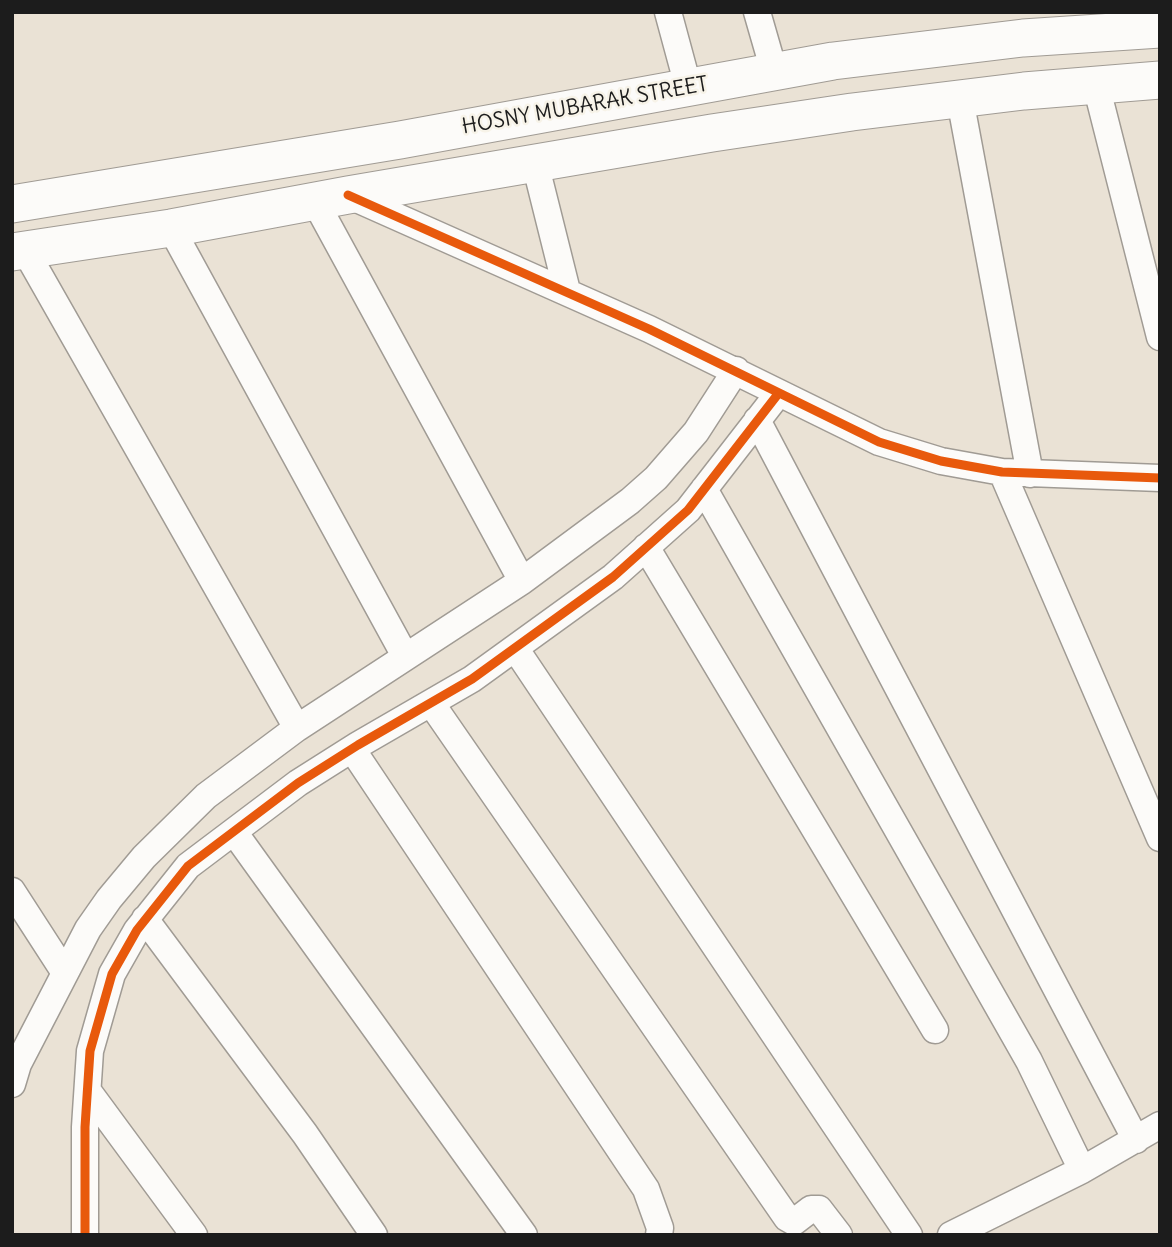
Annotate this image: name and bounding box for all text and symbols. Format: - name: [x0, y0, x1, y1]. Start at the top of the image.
- street label: HOSNY MUBARAK STREET: [460, 72, 710, 140]

